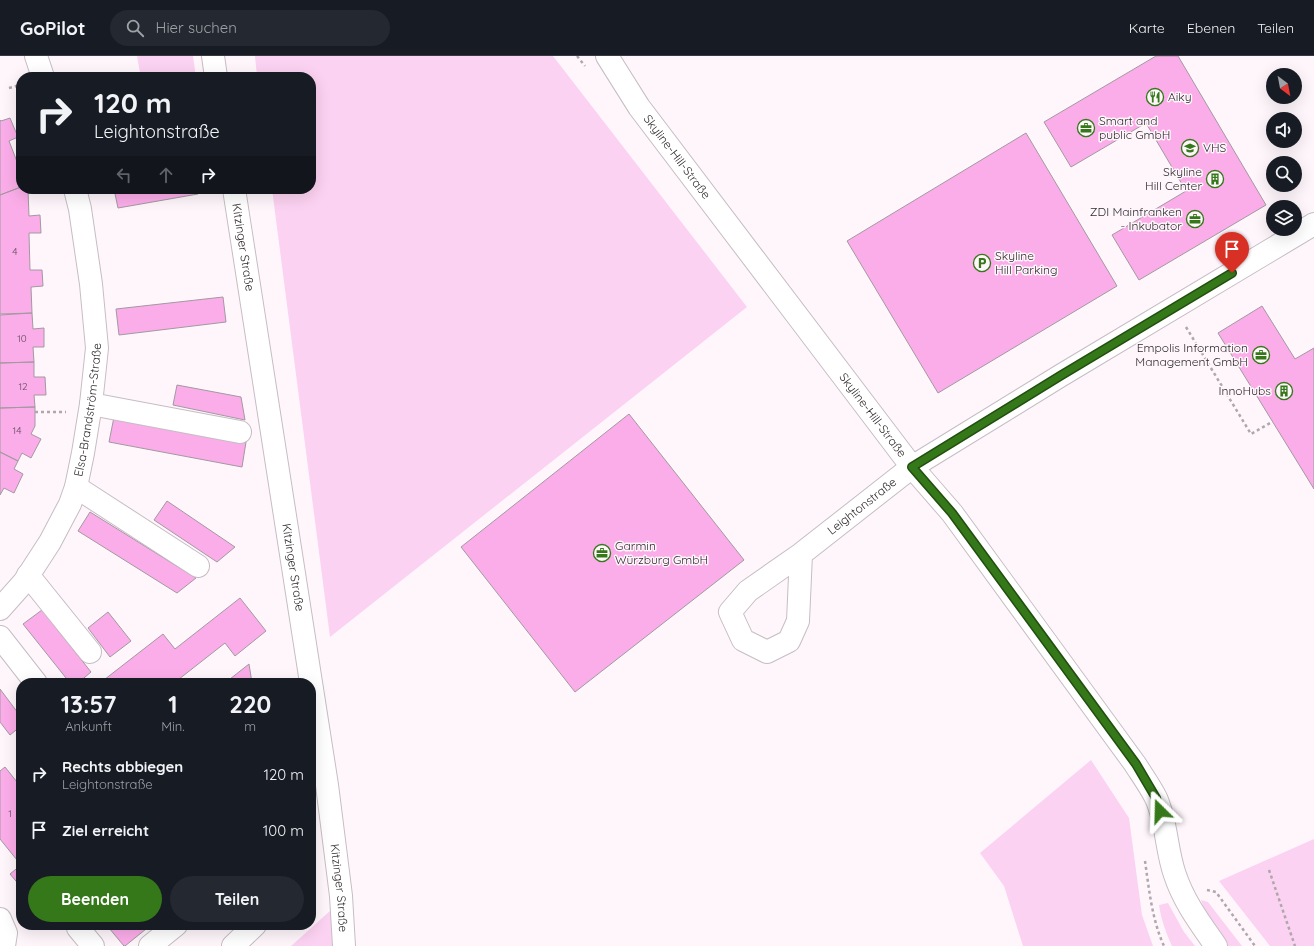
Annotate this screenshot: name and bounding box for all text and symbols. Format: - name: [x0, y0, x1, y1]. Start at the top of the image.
- search box: [110, 10, 390, 46]
- text: GoPilot: [20, 16, 86, 40]
- icon: search: [124, 17, 146, 39]
- text: Hier suchen: [156, 18, 237, 37]
- text: Karte: [1129, 19, 1165, 37]
- text: Ebenen: [1187, 19, 1235, 37]
- text: Teilen: [1257, 19, 1294, 37]
- north arrow: [1266, 68, 1302, 104]
- map controls: [1266, 68, 1302, 236]
- text: 120 m: [94, 85, 172, 120]
- restaurant icon: Aiky: [1145, 87, 1165, 107]
- icon: right: [28, 88, 80, 140]
- place label: Aiky: [1168, 89, 1192, 104]
- street label: Skyline-Hill-Straße: [641, 112, 714, 202]
- button: sound: [1266, 112, 1302, 148]
- place label: Smart and public GmbH: [1099, 113, 1170, 142]
- office icon: Smart and public GmbH: [1076, 118, 1096, 138]
- text: Leightonstraße: [94, 120, 220, 143]
- school or university icon: VHS: [1180, 138, 1200, 158]
- place label: VHS: [1203, 140, 1227, 155]
- button: search: [1266, 156, 1302, 192]
- icon: left: [113, 164, 135, 186]
- icon: ahead: [155, 164, 177, 186]
- icon: right: [197, 164, 219, 186]
- place label: Skyline Hill Center: [1145, 164, 1202, 193]
- building icon: Skyline Hill Center: [1205, 169, 1225, 189]
- button: layers: [1266, 200, 1302, 236]
- street label: Kitzinger Straße: [229, 202, 258, 292]
- place label: ZDI Mainfranken - Inkubator: [1090, 204, 1182, 233]
- office icon: ZDI Mainfranken - Inkubator: [1185, 209, 1205, 229]
- pin: [1215, 232, 1249, 273]
- icon: arrive: [1221, 238, 1243, 260]
- house number: 4: [12, 245, 18, 258]
- place label: Skyline Hill Parking: [995, 248, 1057, 277]
- parking icon: Skyline Hill Parking: [972, 253, 992, 273]
- house number: 10: [17, 332, 27, 345]
- place label: Empolis Information Management GmbH: [1135, 340, 1248, 369]
- street label: Elsa-Brandström-Straße: [70, 342, 104, 478]
- office icon: Empolis Information Management GmbH: [1251, 345, 1271, 365]
- street label: Skyline-Hill-Straße: [836, 370, 910, 460]
- house number: 12: [18, 380, 28, 393]
- building icon: InnoHubs: [1274, 381, 1294, 401]
- place label: InnoHubs: [1219, 383, 1271, 398]
- house number: 14: [13, 424, 21, 437]
- street label: Leightonstraße: [824, 474, 899, 538]
- street label: Kitzinger Straße: [279, 522, 308, 612]
- place label: Garmin Würzburg GmbH: [615, 538, 708, 567]
- office icon: Garmin Würzburg GmbH: [592, 543, 612, 563]
- text: 13:57: [61, 689, 116, 719]
- text: 1: [168, 689, 178, 719]
- text: 220: [229, 689, 271, 719]
- text: Ankunft: [65, 718, 112, 734]
- text: Min.: [161, 718, 185, 734]
- text: m: [244, 718, 256, 734]
- text: Rechts abbiegen: [62, 757, 183, 776]
- icon: right: [28, 763, 50, 785]
- text: 120 m: [263, 765, 304, 784]
- text: Leightonstraße: [62, 776, 153, 792]
- position arrow: [1139, 790, 1181, 832]
- house number: 1: [8, 807, 12, 820]
- icon: arrive: [28, 819, 50, 841]
- text: Ziel erreicht: [62, 821, 149, 840]
- text: 100 m: [263, 821, 304, 840]
- street label: Kitzinger Straße: [327, 843, 351, 933]
- button: Beenden: [28, 876, 162, 922]
- button: Teilen: [170, 876, 304, 922]

